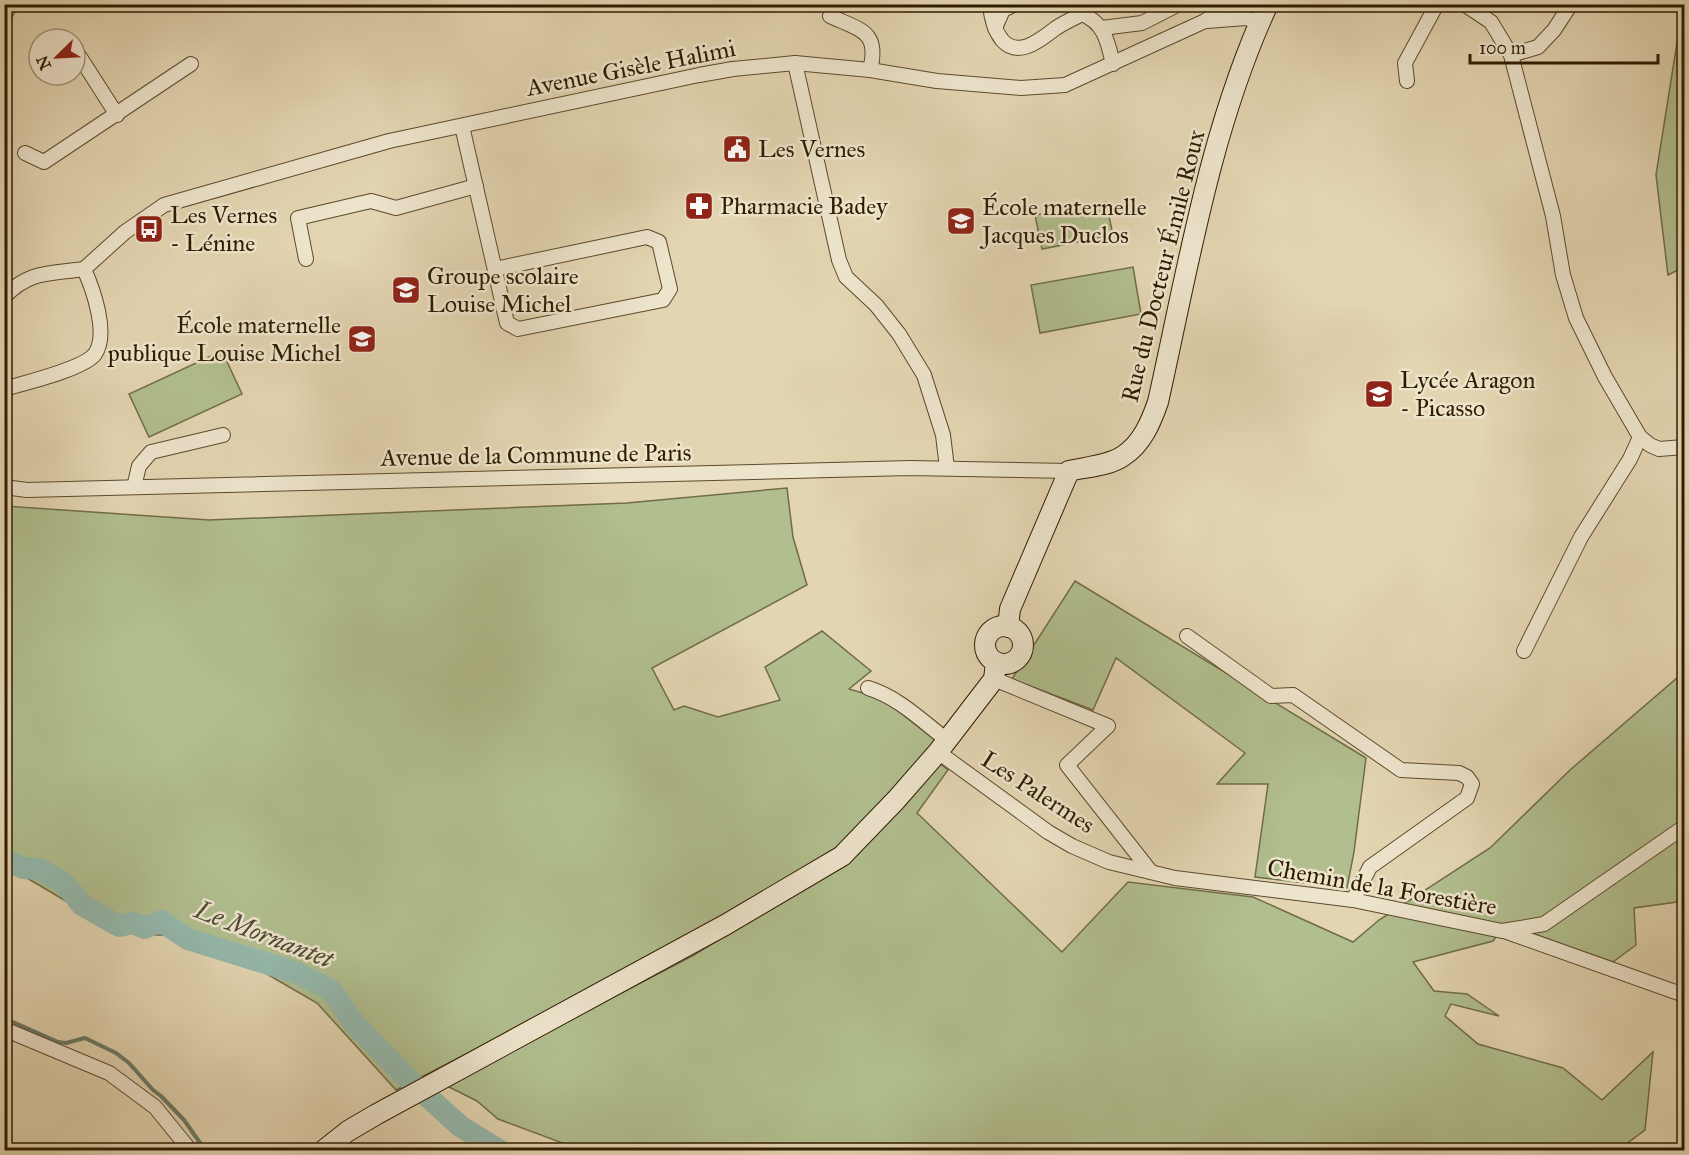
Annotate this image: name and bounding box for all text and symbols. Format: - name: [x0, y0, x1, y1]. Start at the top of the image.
- north arrow: [27, 27, 87, 87]
- scale bar: [1470, 27, 1658, 65]
- street label: Avenue Gisèle Halimi: [523, 33, 739, 103]
- text: 100 m: [1479, 37, 1526, 59]
- text: N: [32, 52, 55, 73]
- street label: Rue du Docteur Émile Roux: [1115, 127, 1211, 405]
- public building icon: Les Vernes: [721, 133, 753, 165]
- place label: Les Vernes: [758, 134, 865, 164]
- pharmacy icon: Pharmacie Badey: [683, 190, 715, 222]
- place label: Pharmacie Badey: [720, 191, 888, 221]
- place label: École maternelle Jacques Duclos: [979, 192, 1147, 250]
- place label: Les Vernes - Lénine: [170, 200, 277, 258]
- school or university icon: École maternelle Jacques Duclos: [945, 205, 977, 237]
- bus stop icon: Les Vernes - Lénine: [133, 213, 165, 245]
- place label: Groupe scolaire Louise Michel: [427, 261, 579, 319]
- school or university icon: Groupe scolaire Louise Michel: [390, 274, 422, 306]
- place label: École maternelle publique Louise Michel: [107, 310, 342, 368]
- school or university icon: École maternelle publique Louise Michel: [346, 323, 378, 355]
- place label: Lycée Aragon - Picasso: [1400, 365, 1536, 423]
- school or university icon: Lycée Aragon - Picasso: [1363, 378, 1395, 410]
- street label: Avenue de la Commune de Paris: [379, 437, 692, 473]
- street label: Les Palermes: [976, 744, 1100, 840]
- street label: Chemin de la Forestière: [1265, 852, 1499, 922]
- water label: Le Mornantet: [190, 893, 339, 976]

